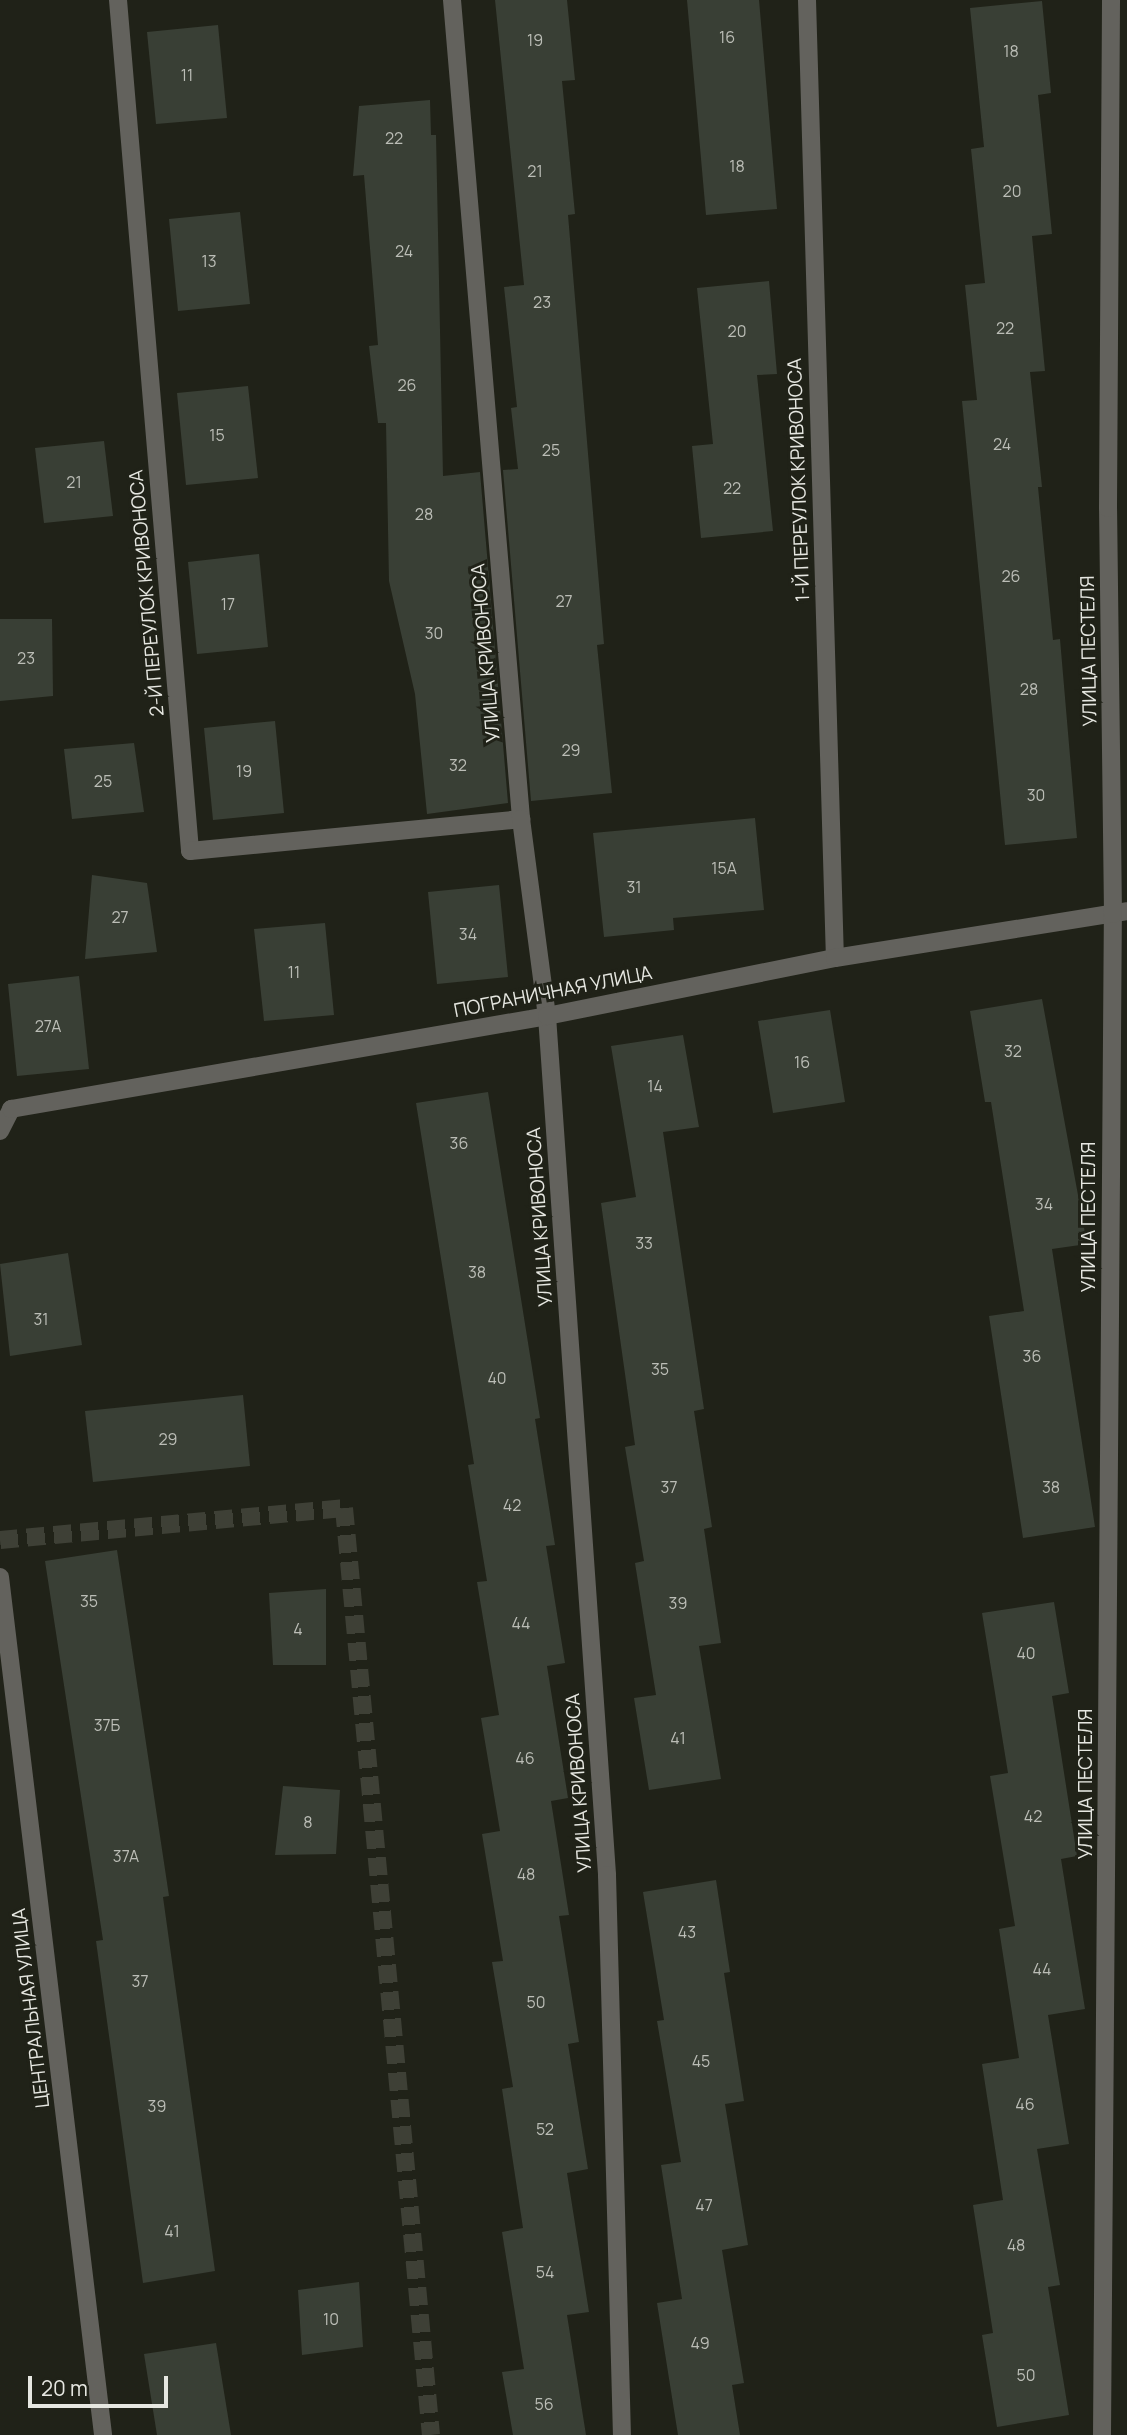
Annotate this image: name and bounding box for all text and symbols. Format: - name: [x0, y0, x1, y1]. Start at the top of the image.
- house number: 16: [719, 27, 735, 47]
- house number: 19: [527, 30, 543, 50]
- house number: 18: [1003, 41, 1019, 61]
- house number: 11: [181, 65, 193, 85]
- house number: 22: [385, 128, 403, 148]
- house number: 18: [729, 156, 745, 176]
- house number: 21: [527, 161, 543, 181]
- house number: 20: [1003, 181, 1021, 201]
- house number: 24: [395, 241, 413, 261]
- house number: 13: [201, 251, 217, 271]
- house number: 23: [533, 292, 551, 312]
- house number: 22: [996, 318, 1014, 338]
- house number: 20: [728, 321, 746, 341]
- street label: 1-Й ПЕРЕУЛОК КРИВОНОСА: [783, 358, 815, 602]
- house number: 26: [397, 375, 417, 395]
- house number: 15: [209, 425, 225, 445]
- house number: 24: [993, 434, 1011, 454]
- house number: 25: [542, 440, 560, 460]
- street label: 2-Й ПЕРЕУЛОК КРИВОНОСА: [125, 469, 169, 717]
- house number: 21: [66, 472, 82, 492]
- house number: 22: [723, 478, 741, 498]
- house number: 28: [415, 504, 433, 524]
- street label: УЛИЦА КРИВОНОСА: [467, 563, 505, 743]
- house number: 26: [1001, 566, 1021, 586]
- street label: УЛИЦА ПЕСТЕЛЯ: [1076, 575, 1102, 727]
- house number: 27: [555, 591, 573, 611]
- house number: 17: [221, 594, 235, 614]
- house number: 30: [425, 623, 443, 643]
- house number: 23: [17, 648, 35, 668]
- house number: 28: [1020, 679, 1038, 699]
- house number: 29: [561, 740, 581, 760]
- house number: 32: [449, 755, 467, 775]
- house number: 19: [236, 761, 252, 781]
- house number: 25: [94, 771, 112, 791]
- house number: 30: [1027, 785, 1045, 805]
- house number: 15А: [711, 858, 737, 878]
- house number: 31: [626, 877, 642, 897]
- house number: 27: [111, 907, 129, 927]
- house number: 34: [459, 924, 477, 944]
- house number: 11: [288, 962, 300, 982]
- street label: ПОГРАНИЧНАЯ УЛИЦА: [452, 962, 654, 1022]
- house number: 27А: [35, 1016, 61, 1036]
- house number: 32: [1004, 1041, 1022, 1061]
- house number: 16: [794, 1052, 810, 1072]
- house number: 14: [647, 1076, 663, 1096]
- street label: УЛИЦА КРИВОНОСА: [522, 1127, 558, 1307]
- house number: 36: [450, 1133, 468, 1153]
- street label: УЛИЦА ПЕСТЕЛЯ: [1078, 1142, 1100, 1292]
- house number: 34: [1035, 1194, 1053, 1214]
- house number: 33: [635, 1233, 653, 1253]
- house number: 38: [468, 1262, 486, 1282]
- house number: 31: [33, 1309, 49, 1329]
- house number: 36: [1023, 1346, 1041, 1366]
- house number: 35: [651, 1359, 669, 1379]
- house number: 40: [487, 1368, 507, 1388]
- house number: 29: [158, 1429, 178, 1449]
- house number: 37: [661, 1477, 677, 1497]
- house number: 38: [1042, 1477, 1060, 1497]
- house number: 42: [503, 1495, 521, 1515]
- house number: 35: [80, 1591, 98, 1611]
- house number: 39: [669, 1593, 687, 1613]
- house number: 44: [511, 1613, 531, 1633]
- house number: 4: [293, 1619, 303, 1639]
- house number: 40: [1016, 1643, 1036, 1663]
- street label: УЛИЦА КРИВОНОСА: [561, 1693, 597, 1873]
- street label: УЛИЦА ПЕСТЕЛЯ: [1075, 1709, 1097, 1859]
- house number: 37Б: [94, 1715, 120, 1735]
- house number: 41: [670, 1728, 686, 1748]
- house number: 46: [515, 1748, 535, 1768]
- house number: 42: [1024, 1806, 1042, 1826]
- house number: 8: [303, 1812, 313, 1832]
- house number: 37А: [113, 1846, 139, 1866]
- house number: 48: [517, 1864, 535, 1884]
- street label: ЦЕНТРАЛЬНАЯ УЛИЦА: [7, 1907, 55, 2109]
- house number: 43: [678, 1922, 696, 1942]
- house number: 44: [1032, 1959, 1052, 1979]
- house number: 37: [132, 1971, 148, 1991]
- house number: 50: [527, 1992, 545, 2012]
- house number: 45: [692, 2051, 710, 2071]
- house number: 46: [1015, 2094, 1035, 2114]
- house number: 39: [148, 2096, 166, 2116]
- house number: 52: [536, 2119, 554, 2139]
- house number: 47: [695, 2195, 713, 2215]
- house number: 41: [164, 2221, 180, 2241]
- house number: 48: [1007, 2235, 1025, 2255]
- house number: 54: [536, 2262, 554, 2282]
- house number: 10: [323, 2309, 339, 2329]
- house number: 49: [690, 2333, 710, 2353]
- scale bar: [32, 2362, 172, 2406]
- house number: 50: [1017, 2365, 1035, 2385]
- text: 20 m: [41, 2374, 88, 2402]
- house number: 56: [534, 2394, 554, 2414]

